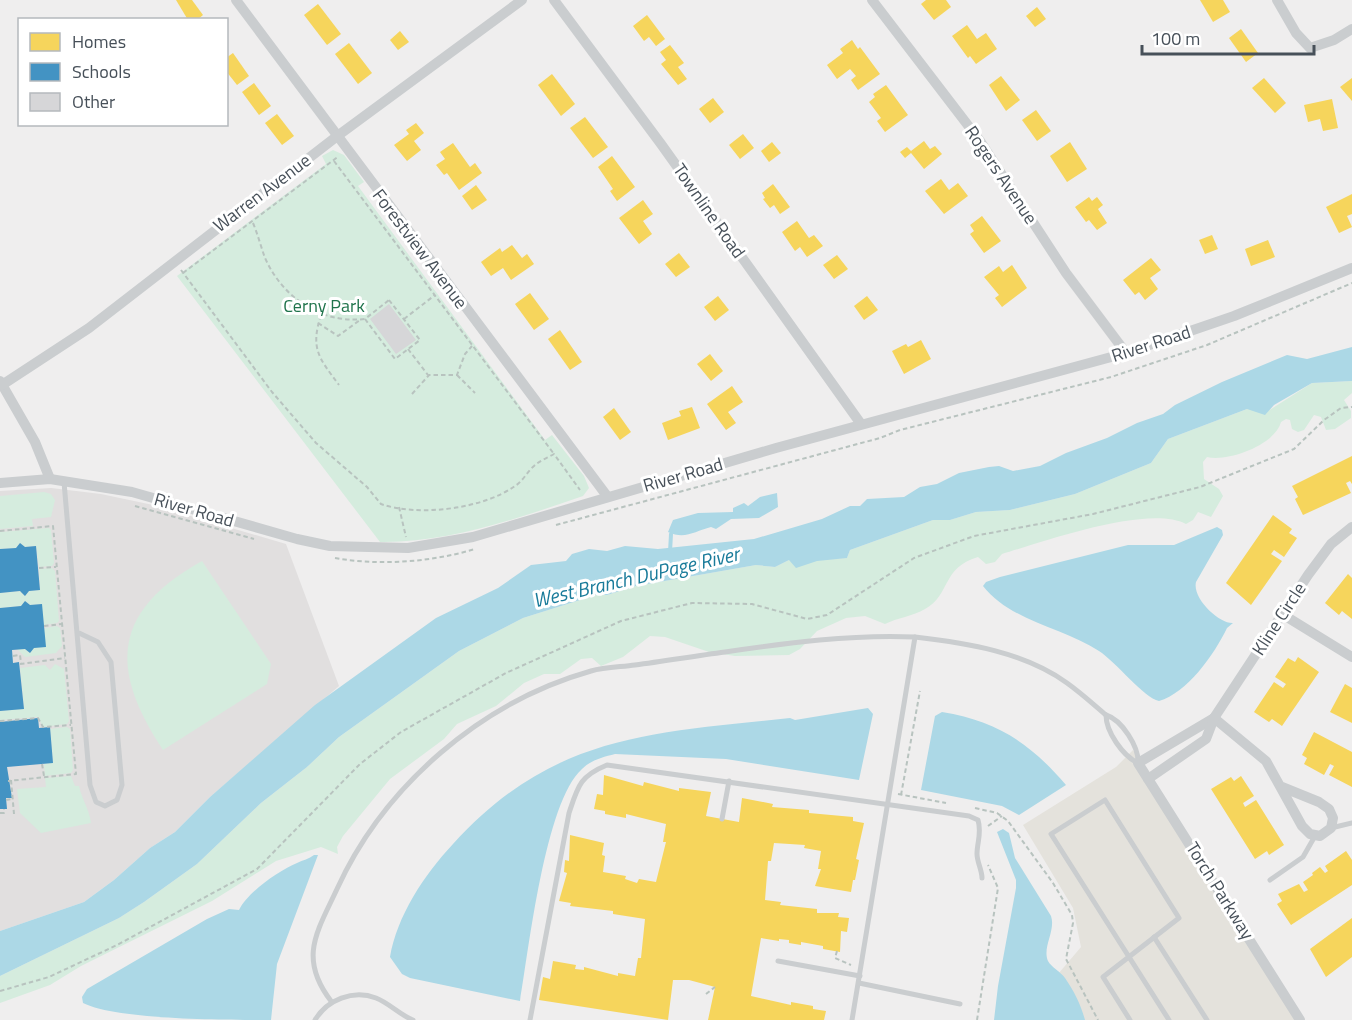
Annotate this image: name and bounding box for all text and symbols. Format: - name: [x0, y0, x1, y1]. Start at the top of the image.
- legend: [18, 18, 228, 126]
- scale bar: [1142, 18, 1314, 56]
- text: 100 m: [1151, 25, 1200, 52]
- text: Homes: [72, 28, 126, 55]
- text: Schools: [72, 58, 131, 85]
- text: Other: [72, 88, 115, 115]
- street label: Rogers Avenue: [958, 120, 1044, 229]
- street label: Warren Avenue: [207, 147, 316, 238]
- street label: Townline Road: [667, 158, 752, 264]
- street label: Forestview Avenue: [366, 183, 475, 314]
- park label: Cerny Park: [283, 292, 365, 319]
- street label: River Road: [1108, 318, 1194, 369]
- street label: River Road: [640, 450, 726, 499]
- street label: River Road: [151, 485, 237, 534]
- water label: West Branch DuPage River: [530, 537, 745, 615]
- street label: Kline Circle: [1245, 577, 1312, 660]
- street label: Torch Parkway: [1180, 837, 1261, 945]

